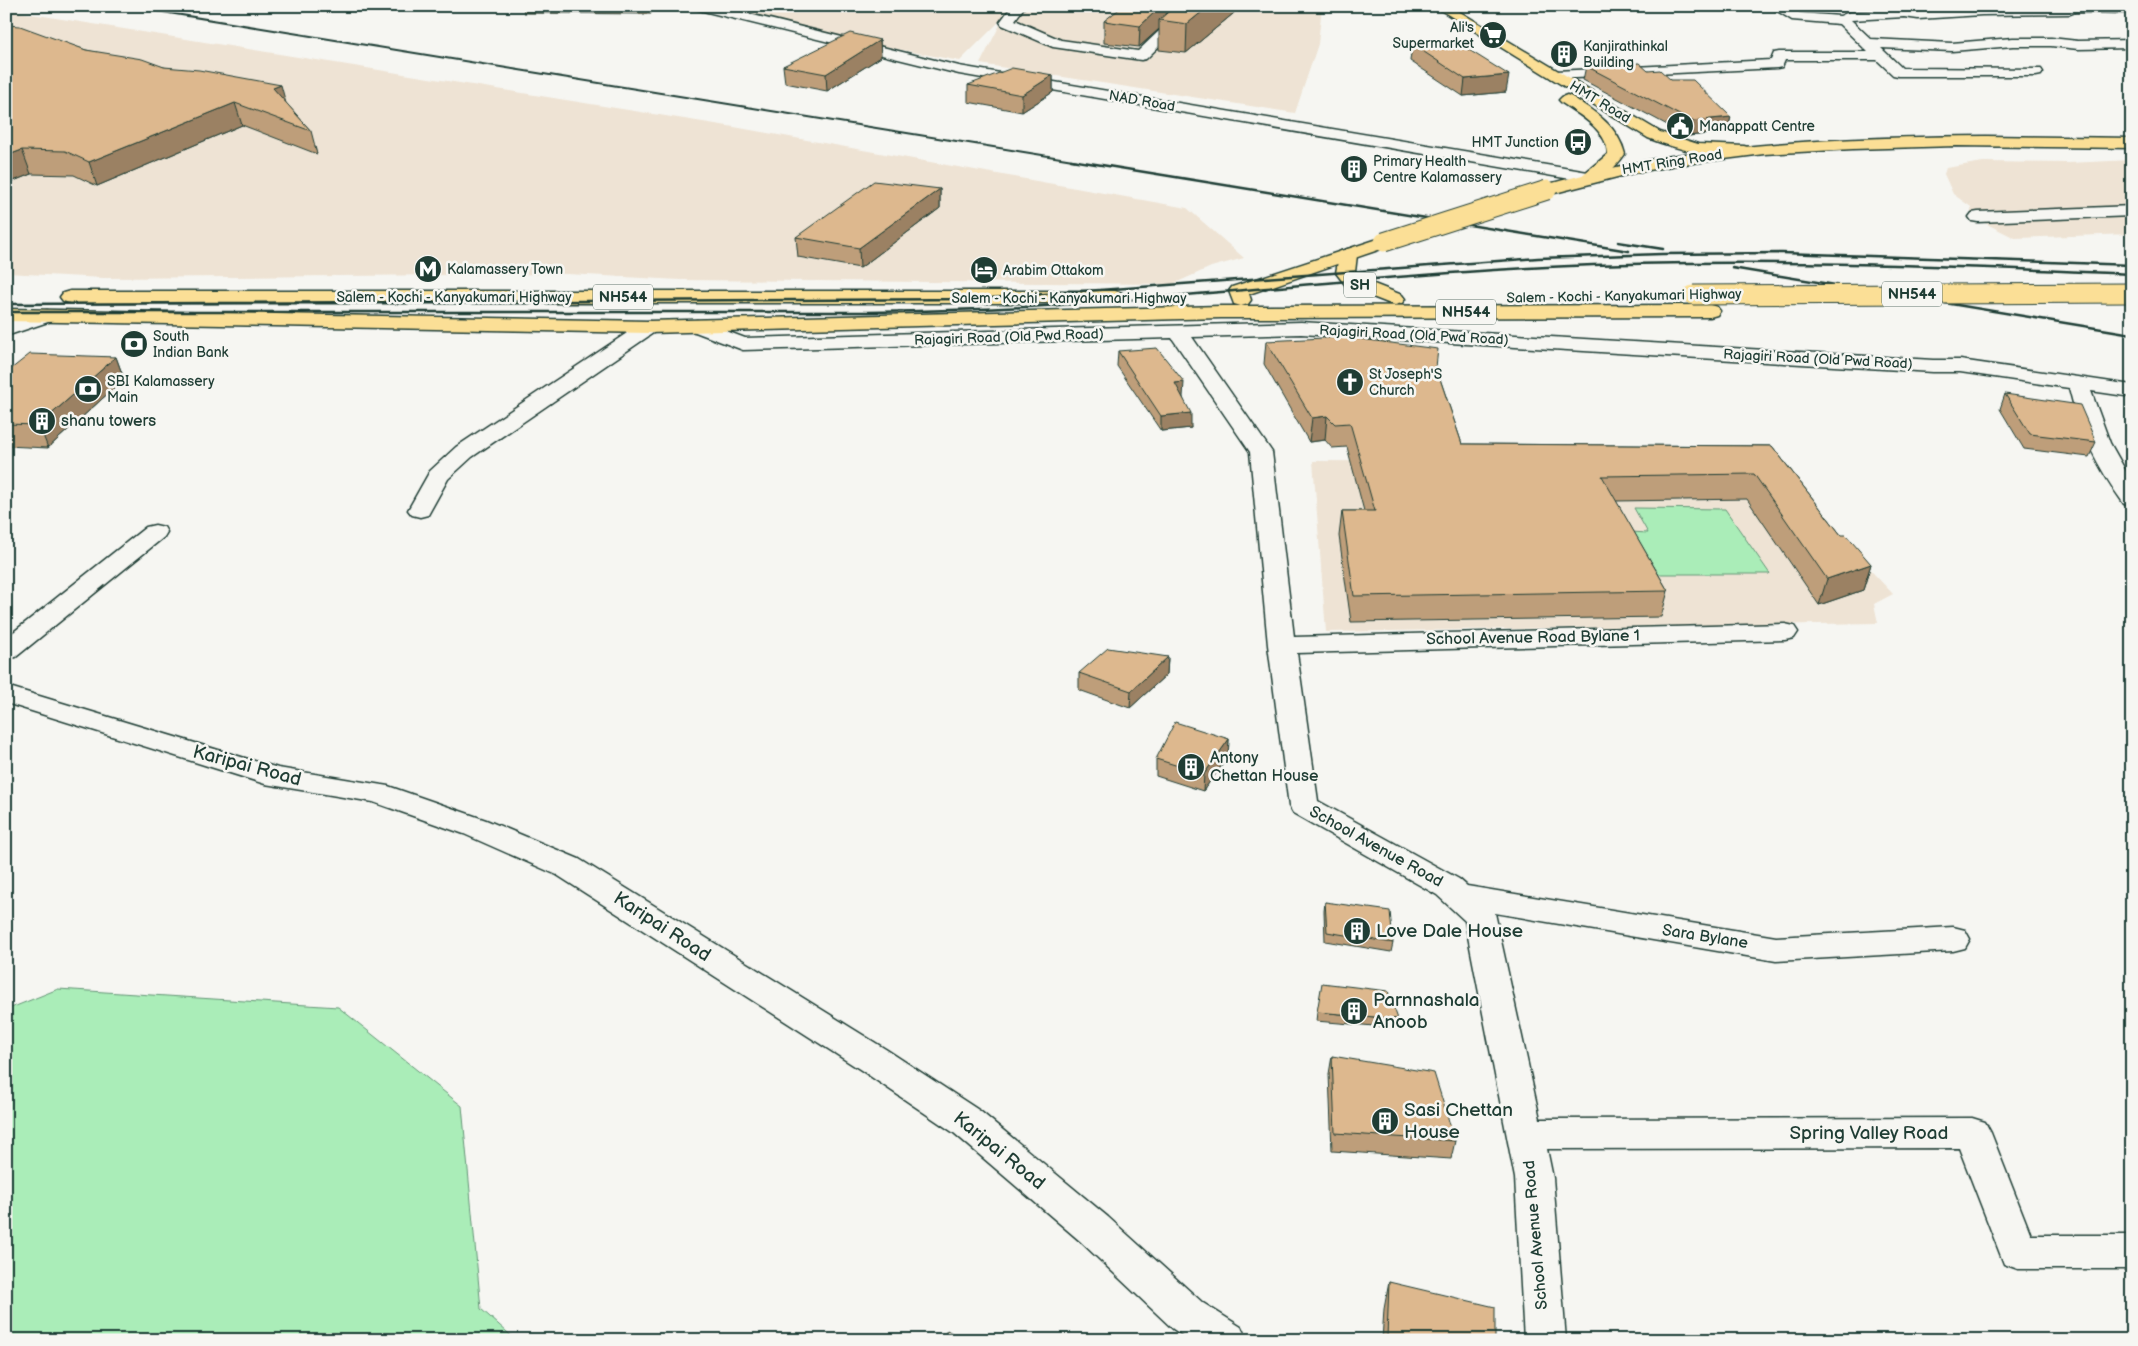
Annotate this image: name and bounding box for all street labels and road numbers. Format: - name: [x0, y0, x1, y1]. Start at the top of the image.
- street label: HMT Road: [1566, 77, 1634, 127]
- street label: NAD Road: [1108, 87, 1176, 115]
- street label: HMT Ring Road: [1621, 146, 1723, 178]
- road number: SH: [1344, 272, 1376, 298]
- road number: NH544: [1882, 282, 1942, 306]
- road number: NH544: [593, 284, 653, 310]
- street label: Salem - Kochi - Kanyakumari Highway: [1506, 285, 1742, 307]
- street label: Salem - Kochi - Kanyakumari Highway: [336, 289, 572, 306]
- street label: Salem - Kochi - Kanyakumari Highway: [951, 290, 1187, 307]
- road number: NH544: [1436, 300, 1496, 324]
- street label: Rajagiri Road (Old Pwd Road): [1319, 322, 1509, 348]
- street label: Rajagiri Road (Old Pwd Road): [914, 325, 1104, 349]
- street label: Rajagiri Road (Old Pwd Road): [1723, 346, 1913, 372]
- street label: School Avenue Road Bylane 1: [1426, 627, 1640, 649]
- street label: Karipai Road: [190, 740, 304, 792]
- street label: School Avenue Road: [1306, 802, 1446, 892]
- street label: Karipai Road: [609, 887, 715, 967]
- street label: Sara Bylane: [1661, 921, 1750, 953]
- street label: Karipai Road: [948, 1107, 1050, 1195]
- street label: Spring Valley Road: [1790, 1122, 1948, 1145]
- street label: School Avenue Road: [1520, 1160, 1552, 1310]

